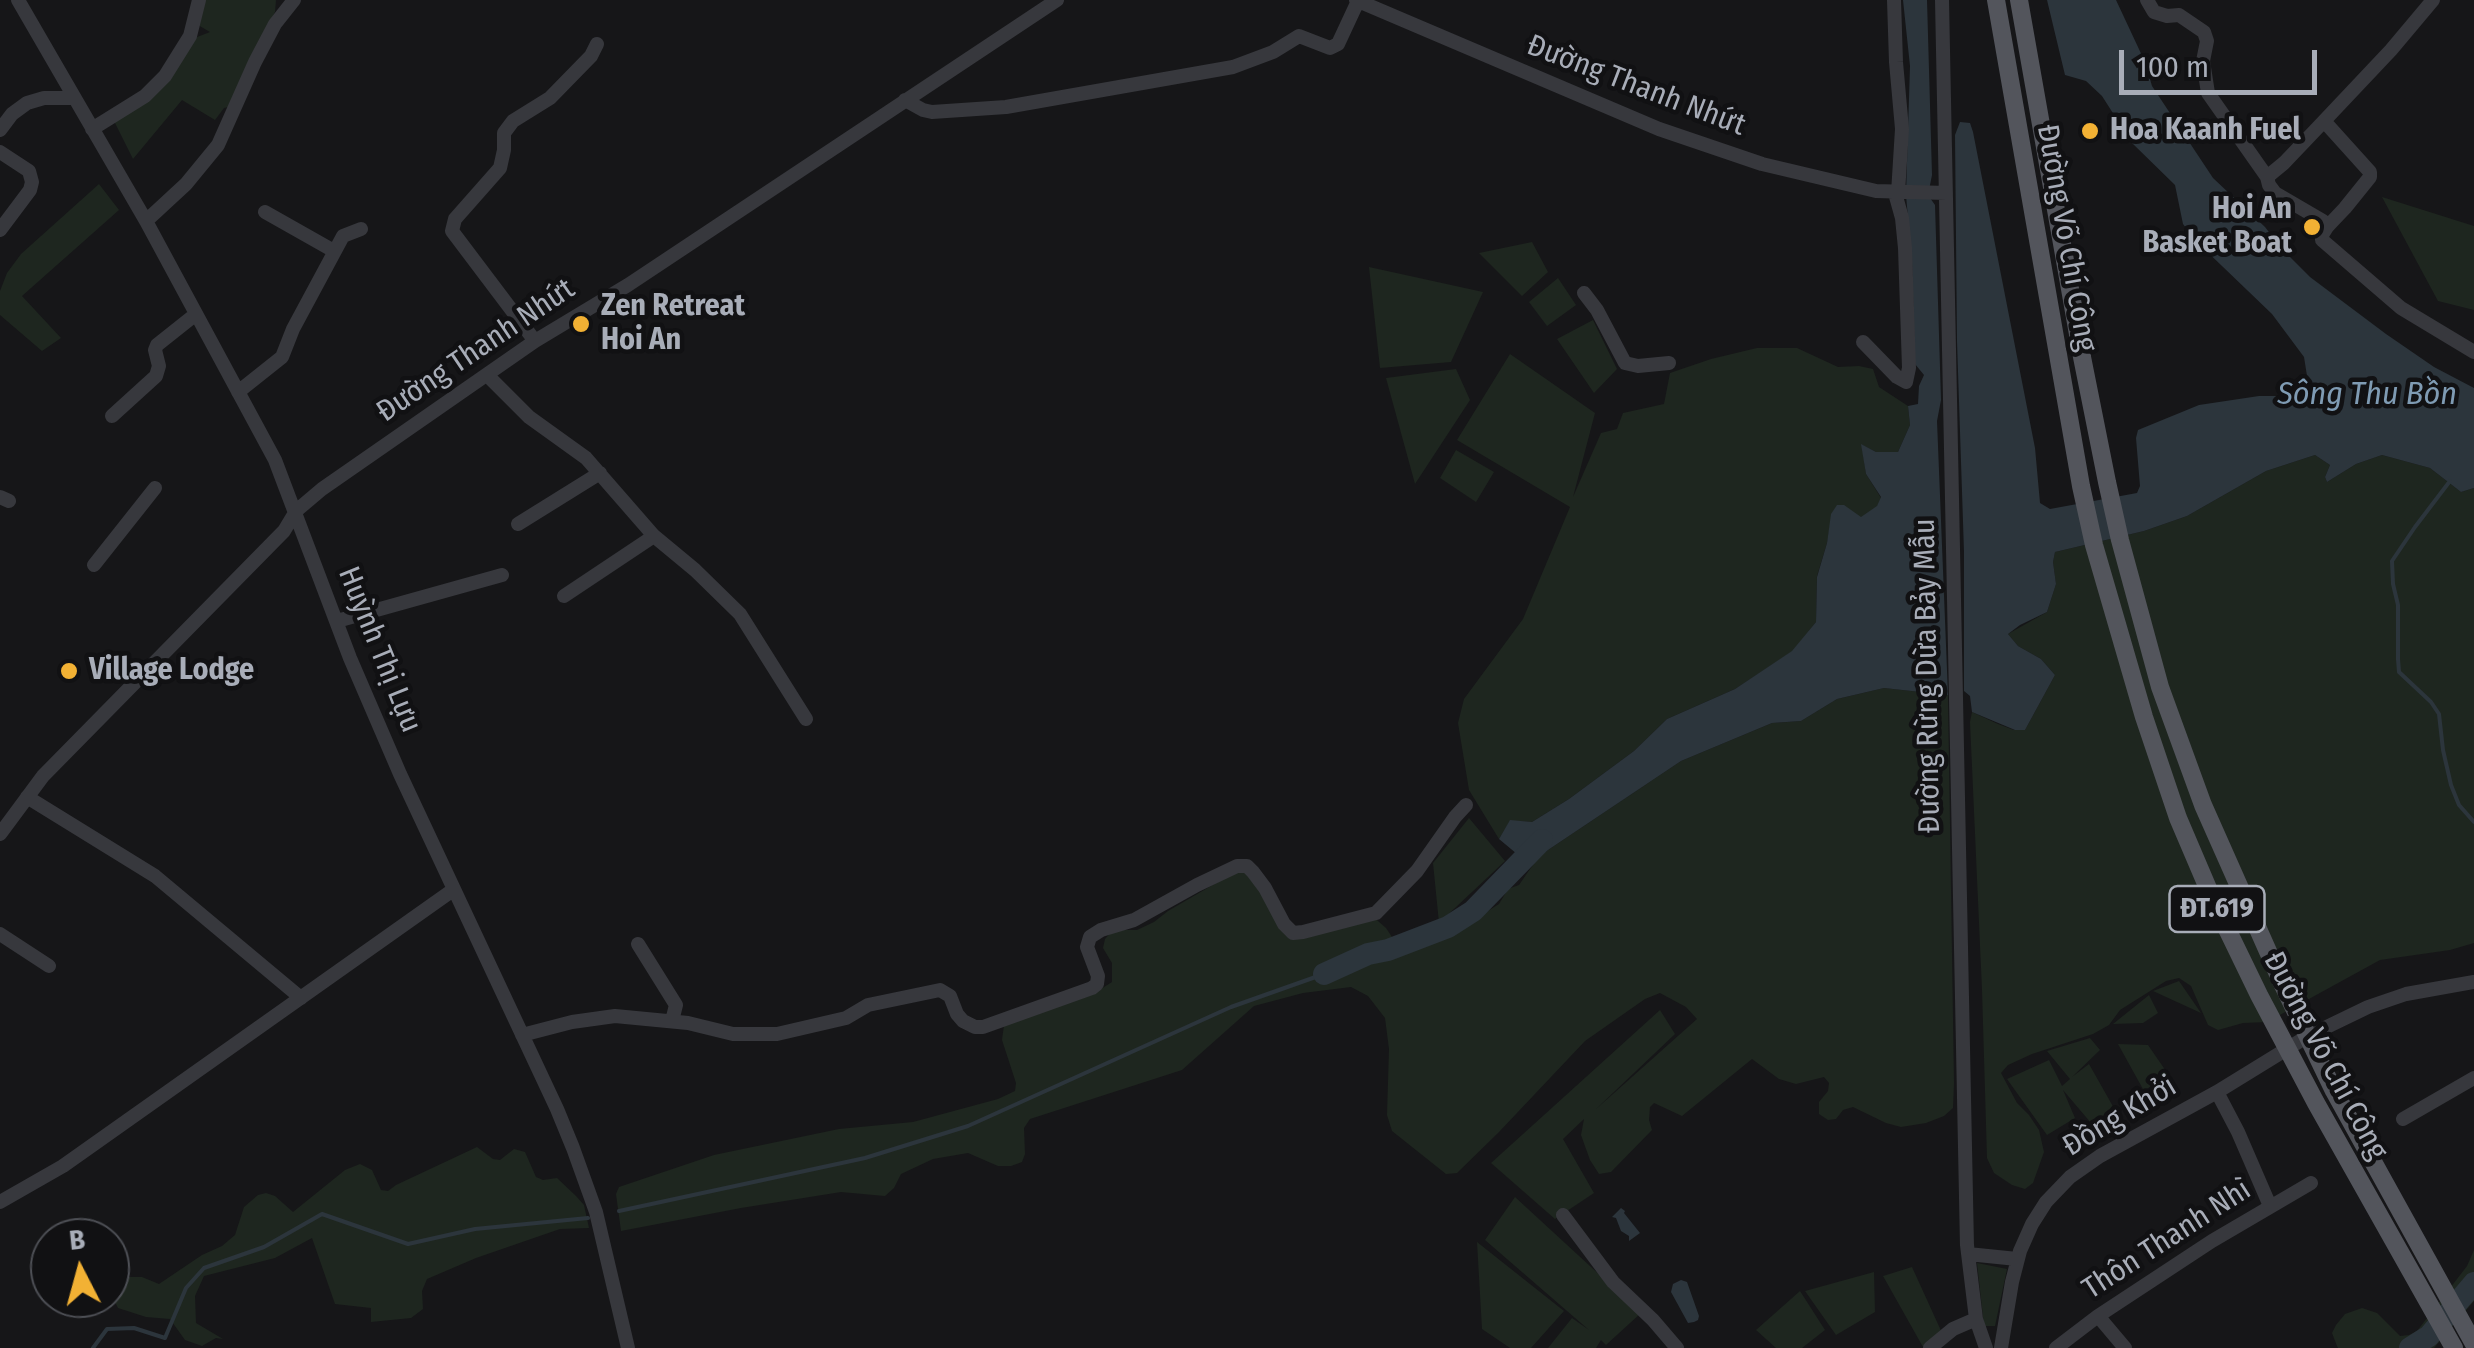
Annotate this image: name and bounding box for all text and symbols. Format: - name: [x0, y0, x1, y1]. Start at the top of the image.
- street label: Đường Thanh Nhứt: [1522, 28, 1750, 144]
- scale bar: [2124, 30, 2322, 92]
- text: 100 m: [2136, 49, 2209, 85]
- place label: Hoa Kaanh Fuel: [2110, 113, 2301, 149]
- marker: Hoa Kaanh Fuel: [2079, 120, 2101, 142]
- street label: Đường Võ Chí Công: [2028, 122, 2104, 354]
- place label: Hoi An Basket Boat: [2142, 192, 2292, 262]
- marker: Hoi An Basket Boat: [2301, 216, 2323, 238]
- street label: Đường Thanh Nhứt: [370, 271, 582, 431]
- place label: Zen Retreat Hoi An: [601, 289, 745, 360]
- marker: Zen Retreat Hoi An: [570, 313, 592, 335]
- water label: Sông Thu Bồn: [2277, 376, 2457, 414]
- street label: Đường Rừng Dừa Bảy Mẫu: [1907, 518, 1949, 834]
- street label: Huỳnh Thị Lựu: [329, 562, 429, 738]
- place label: Village Lodge: [89, 653, 254, 689]
- marker: Village Lodge: [58, 660, 80, 682]
- road number: ĐT.619: [2170, 886, 2264, 932]
- street label: Đường Võ Chí Công: [2255, 946, 2395, 1166]
- street label: Đồng Khởi: [2057, 1069, 2183, 1165]
- street label: Thôn Thanh Nhì: [2076, 1172, 2258, 1308]
- north arrow: [30, 1218, 130, 1318]
- text: B: [68, 1222, 87, 1257]

